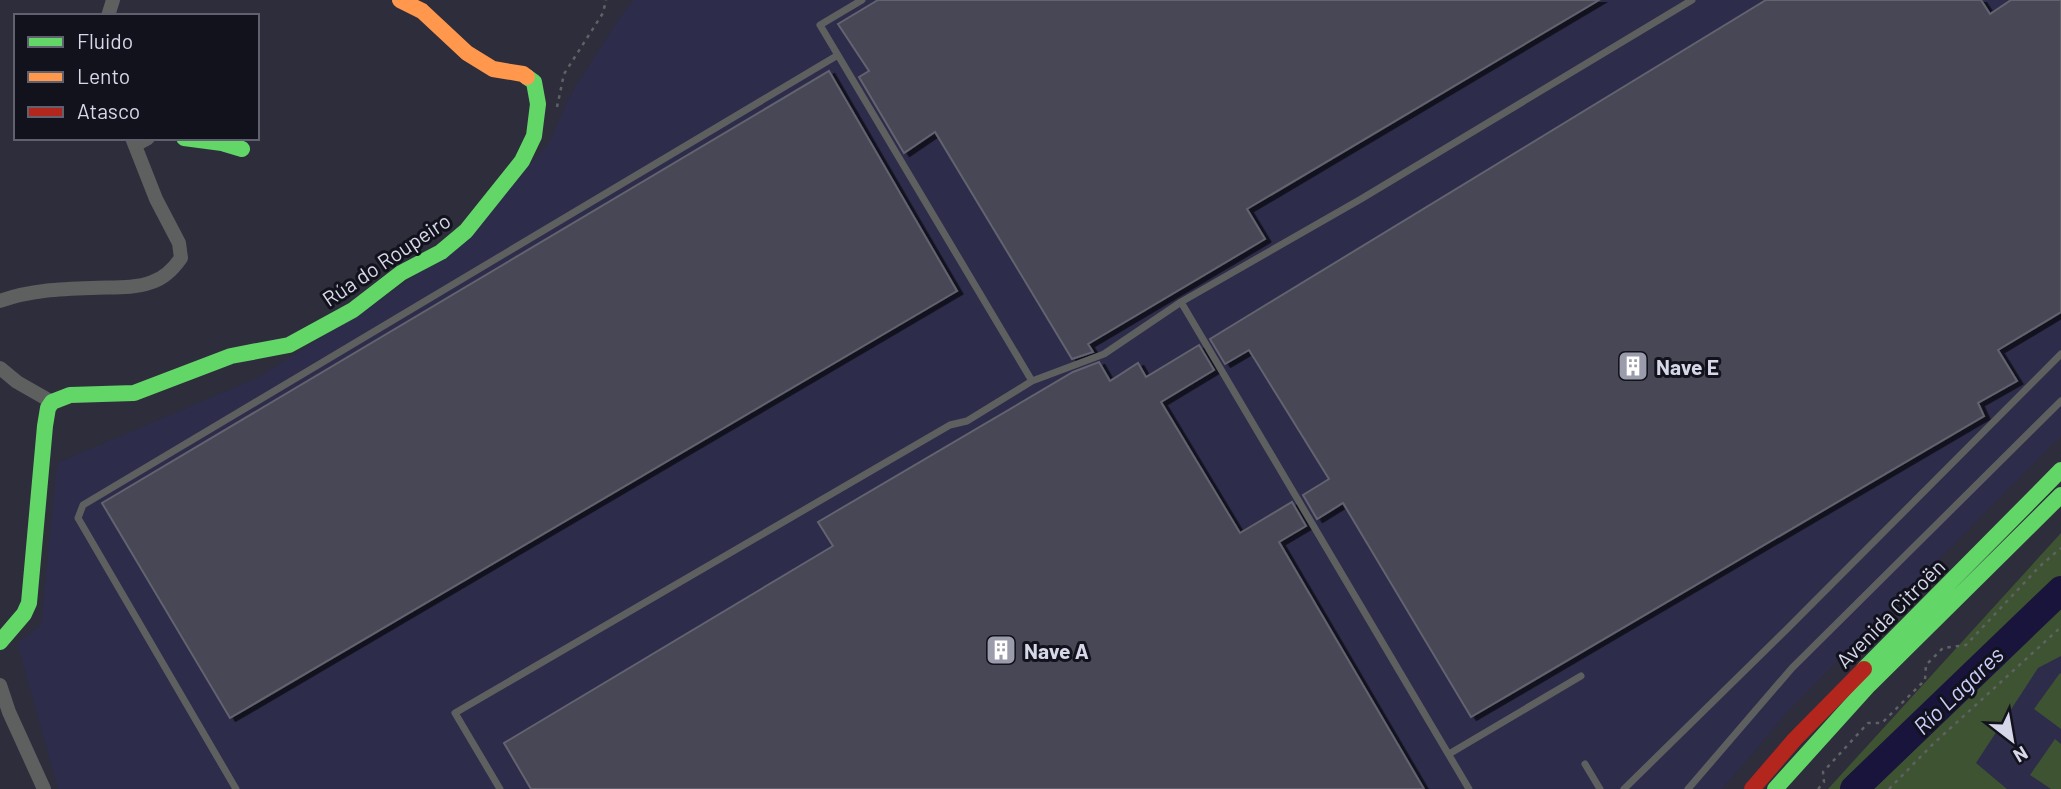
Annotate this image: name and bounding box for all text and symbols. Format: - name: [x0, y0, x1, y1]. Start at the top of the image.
- legend: [14, 14, 259, 140]
- text: Fluido: [77, 28, 133, 53]
- text: Lento: [77, 63, 130, 88]
- text: Atasco: [77, 98, 140, 123]
- street label: Rúa do Roupeiro: [317, 207, 455, 311]
- building icon: Nave E: [1616, 349, 1650, 383]
- place label: Nave E: [1656, 354, 1719, 379]
- street label: Avenida Citroën: [1830, 553, 1950, 673]
- building icon: Nave A: [984, 633, 1018, 667]
- place label: Nave A: [1024, 638, 1089, 663]
- water label: Río Lagares: [1907, 640, 2009, 740]
- north arrow: [1977, 705, 2047, 775]
- text: N: [2010, 742, 2032, 768]

